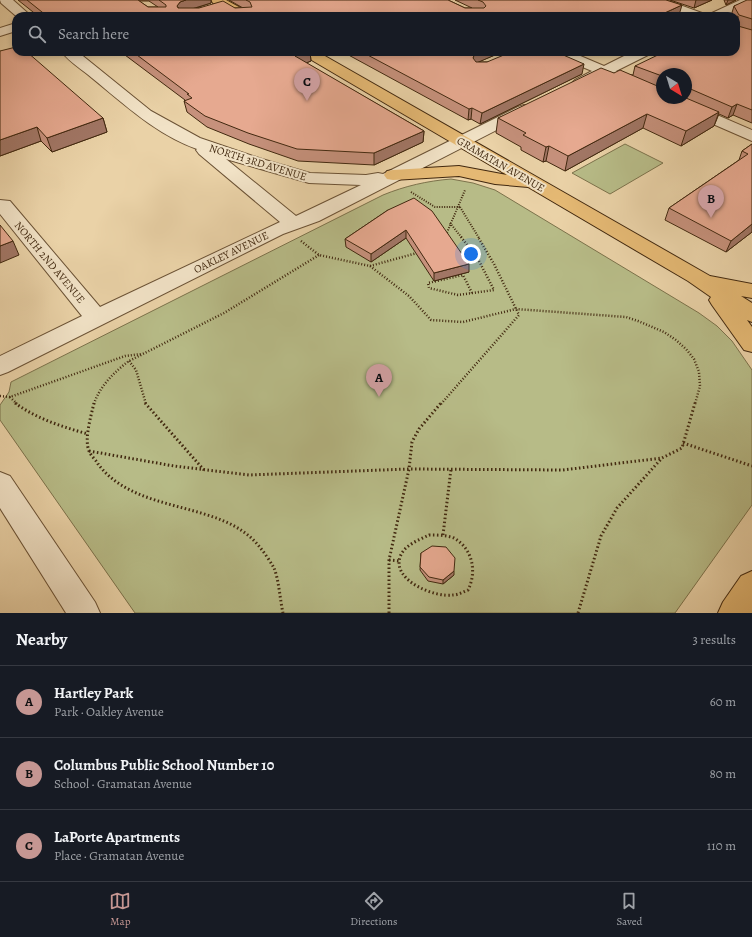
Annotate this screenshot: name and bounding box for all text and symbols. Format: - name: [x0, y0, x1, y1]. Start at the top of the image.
- search box: [12, 12, 740, 56]
- icon: search: [26, 23, 48, 45]
- text: Search here: [58, 24, 129, 44]
- pin: C: [294, 68, 320, 101]
- north arrow: [656, 68, 692, 104]
- street label: GRAMATAN AVENUE: [454, 133, 547, 196]
- street label: NORTH 3RD AVENUE: [207, 141, 308, 184]
- pin: B: [698, 185, 724, 218]
- street label: NORTH 2ND AVENUE: [11, 218, 88, 307]
- street label: OAKLEY AVENUE: [191, 228, 271, 277]
- your location: [461, 244, 481, 264]
- pin: A: [366, 364, 392, 397]
- text: Nearby: [16, 628, 67, 651]
- text: 3 results: [692, 631, 736, 648]
- text: Hartley Park: [54, 683, 133, 703]
- text: A: [25, 693, 33, 710]
- text: 60 m: [710, 693, 736, 710]
- text: Park · Oakley Avenue: [54, 703, 164, 720]
- text: Columbus Public School Number 10: [54, 755, 274, 775]
- text: B: [25, 765, 33, 782]
- text: 80 m: [709, 765, 736, 782]
- text: School · Gramatan Avenue: [54, 775, 192, 792]
- text: LaPorte Apartments: [54, 827, 180, 847]
- text: C: [25, 837, 33, 854]
- text: 110 m: [707, 837, 736, 854]
- text: Place · Gramatan Avenue: [54, 847, 184, 864]
- tab: Map: [109, 890, 131, 929]
- tab: Directions: [350, 890, 398, 929]
- tab: Saved: [616, 890, 643, 929]

